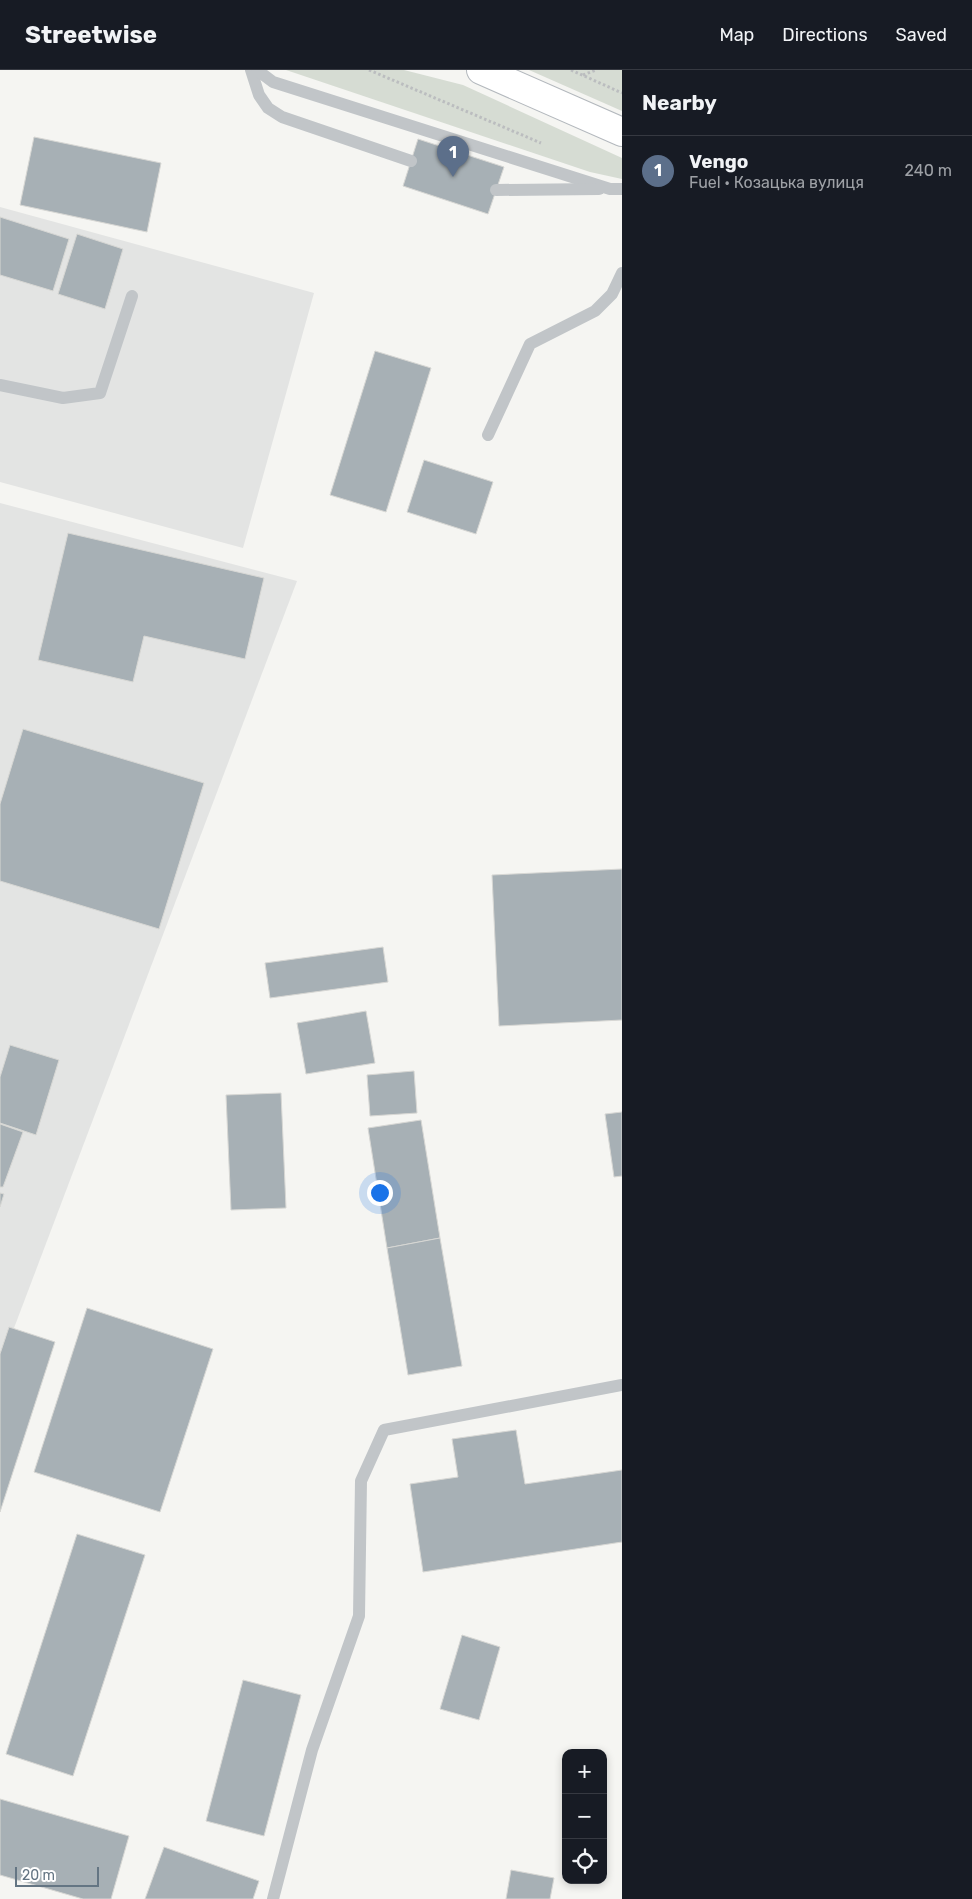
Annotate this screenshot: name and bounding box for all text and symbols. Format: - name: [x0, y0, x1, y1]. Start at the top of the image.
- text: Streetwise: [25, 21, 157, 49]
- text: Map: [719, 24, 754, 46]
- text: Directions: [782, 24, 868, 46]
- text: Saved: [896, 24, 947, 46]
- text: Nearby: [642, 90, 717, 115]
- pin: 1: [437, 136, 469, 177]
- text: Vengo: [689, 150, 748, 173]
- text: 1: [654, 161, 662, 180]
- text: 240 m: [905, 161, 952, 180]
- text: Fuel · Козацька вулиця: [689, 173, 864, 192]
- your location: [367, 1180, 393, 1206]
- map controls: [562, 1749, 607, 1884]
- button: +: [562, 1749, 607, 1794]
- button: −: [562, 1794, 607, 1839]
- button: locate: [562, 1839, 607, 1884]
- scale bar: [15, 1864, 99, 1887]
- text: 20 m: [22, 1867, 55, 1884]

